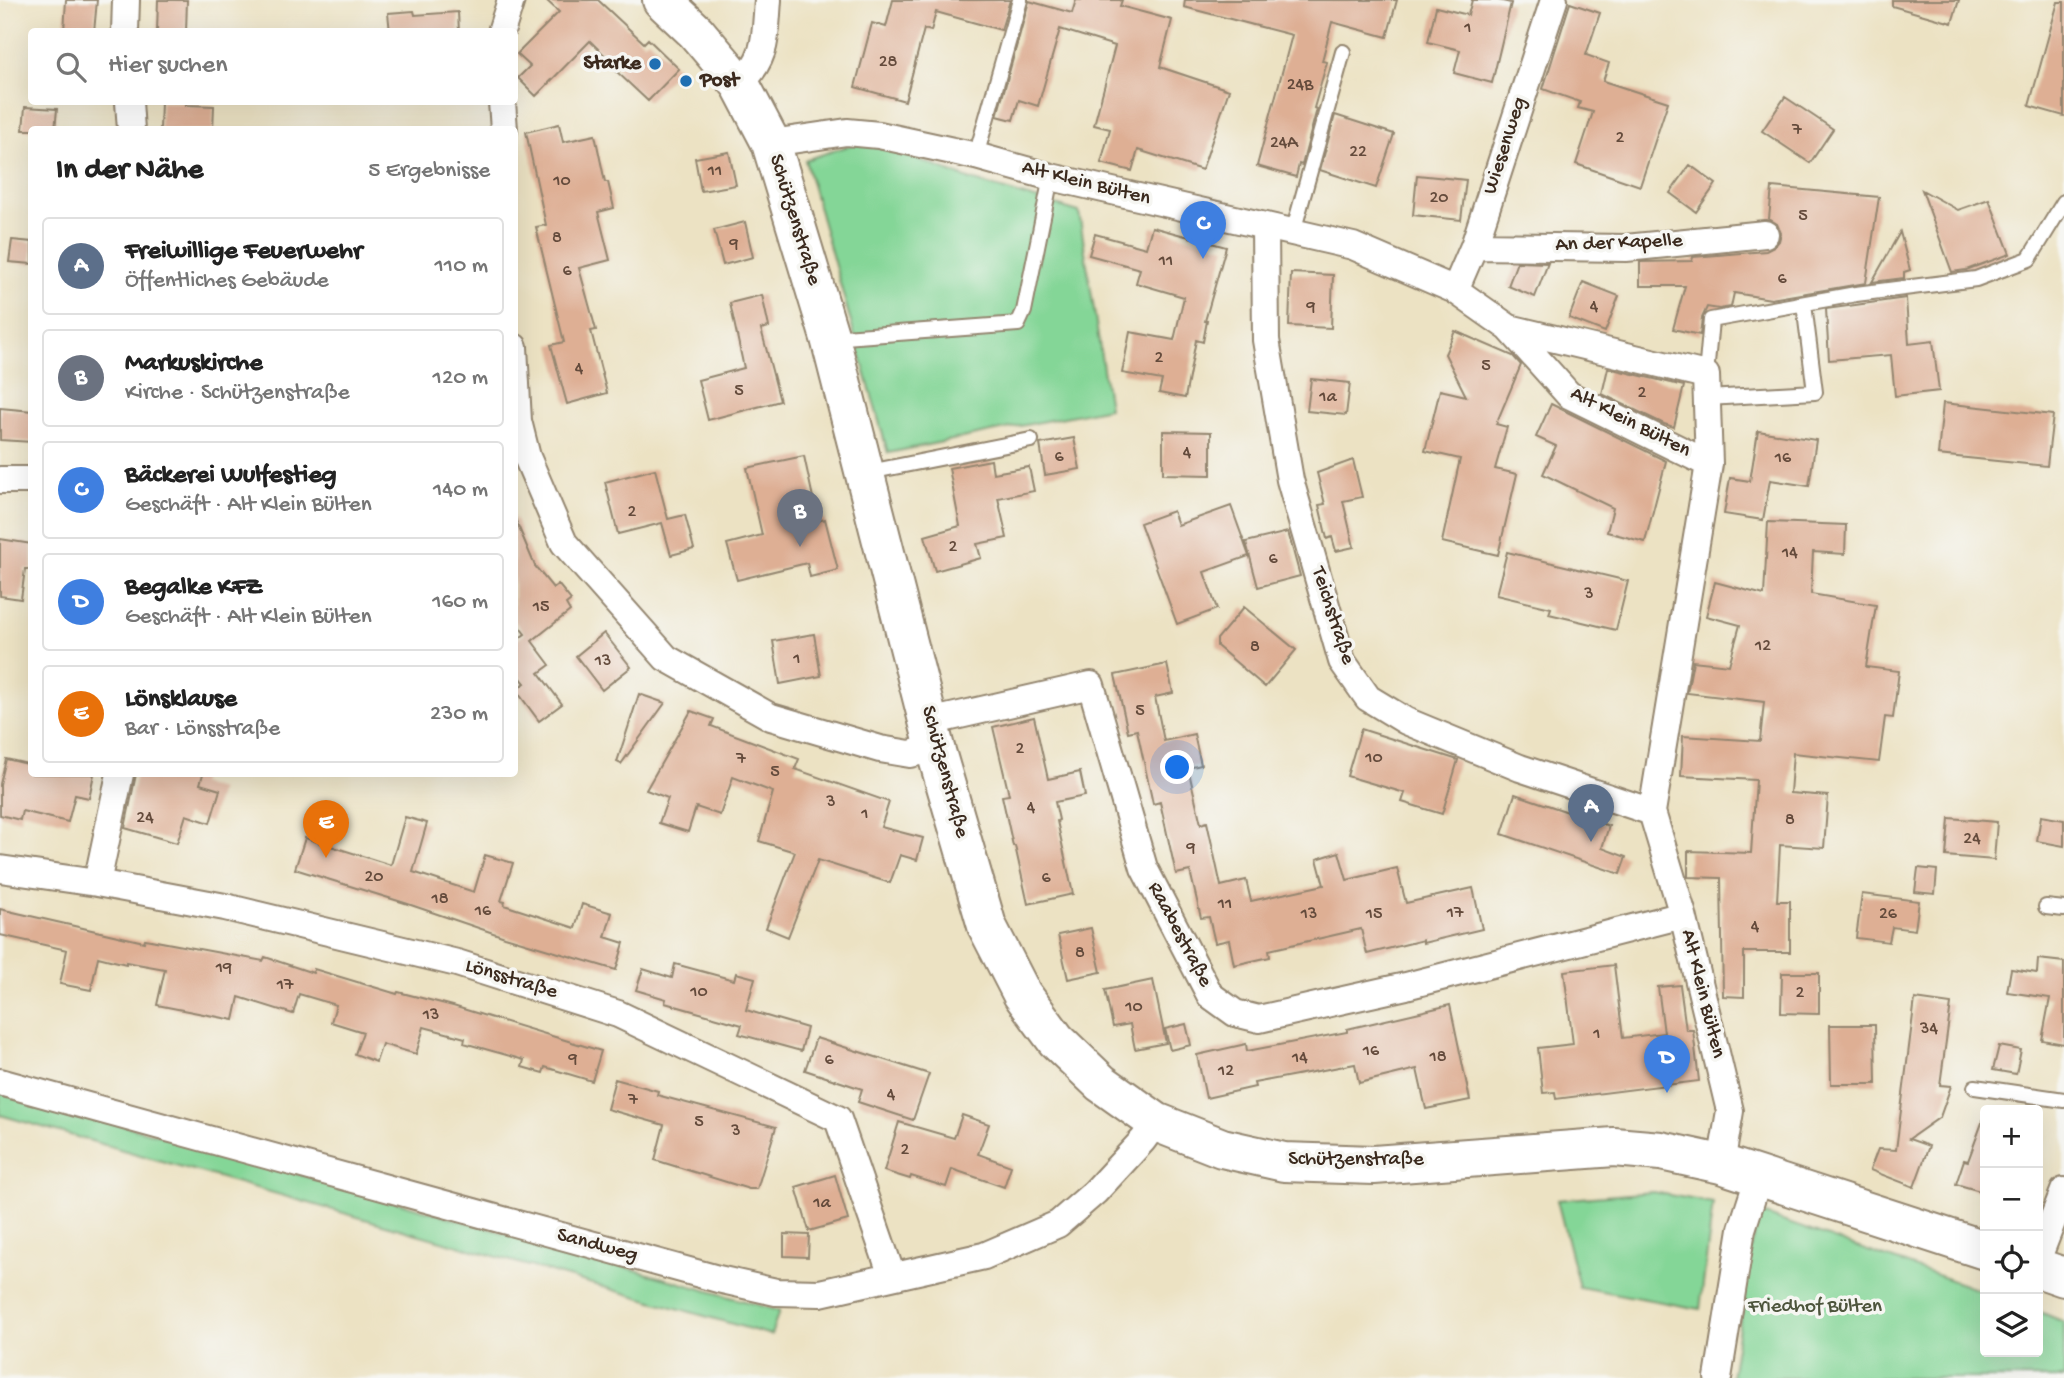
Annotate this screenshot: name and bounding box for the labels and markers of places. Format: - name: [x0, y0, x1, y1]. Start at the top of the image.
- place label: Starke: [583, 52, 642, 77]
- marker: Starke: [647, 56, 663, 72]
- place label: Post: [699, 69, 741, 94]
- marker: Post: [678, 73, 694, 89]
- pin: C: [1180, 201, 1226, 259]
- pin: B: [777, 489, 823, 547]
- pin: A: [1568, 784, 1614, 842]
- pin: E: [303, 800, 349, 858]
- pin: D: [1644, 1035, 1690, 1093]

